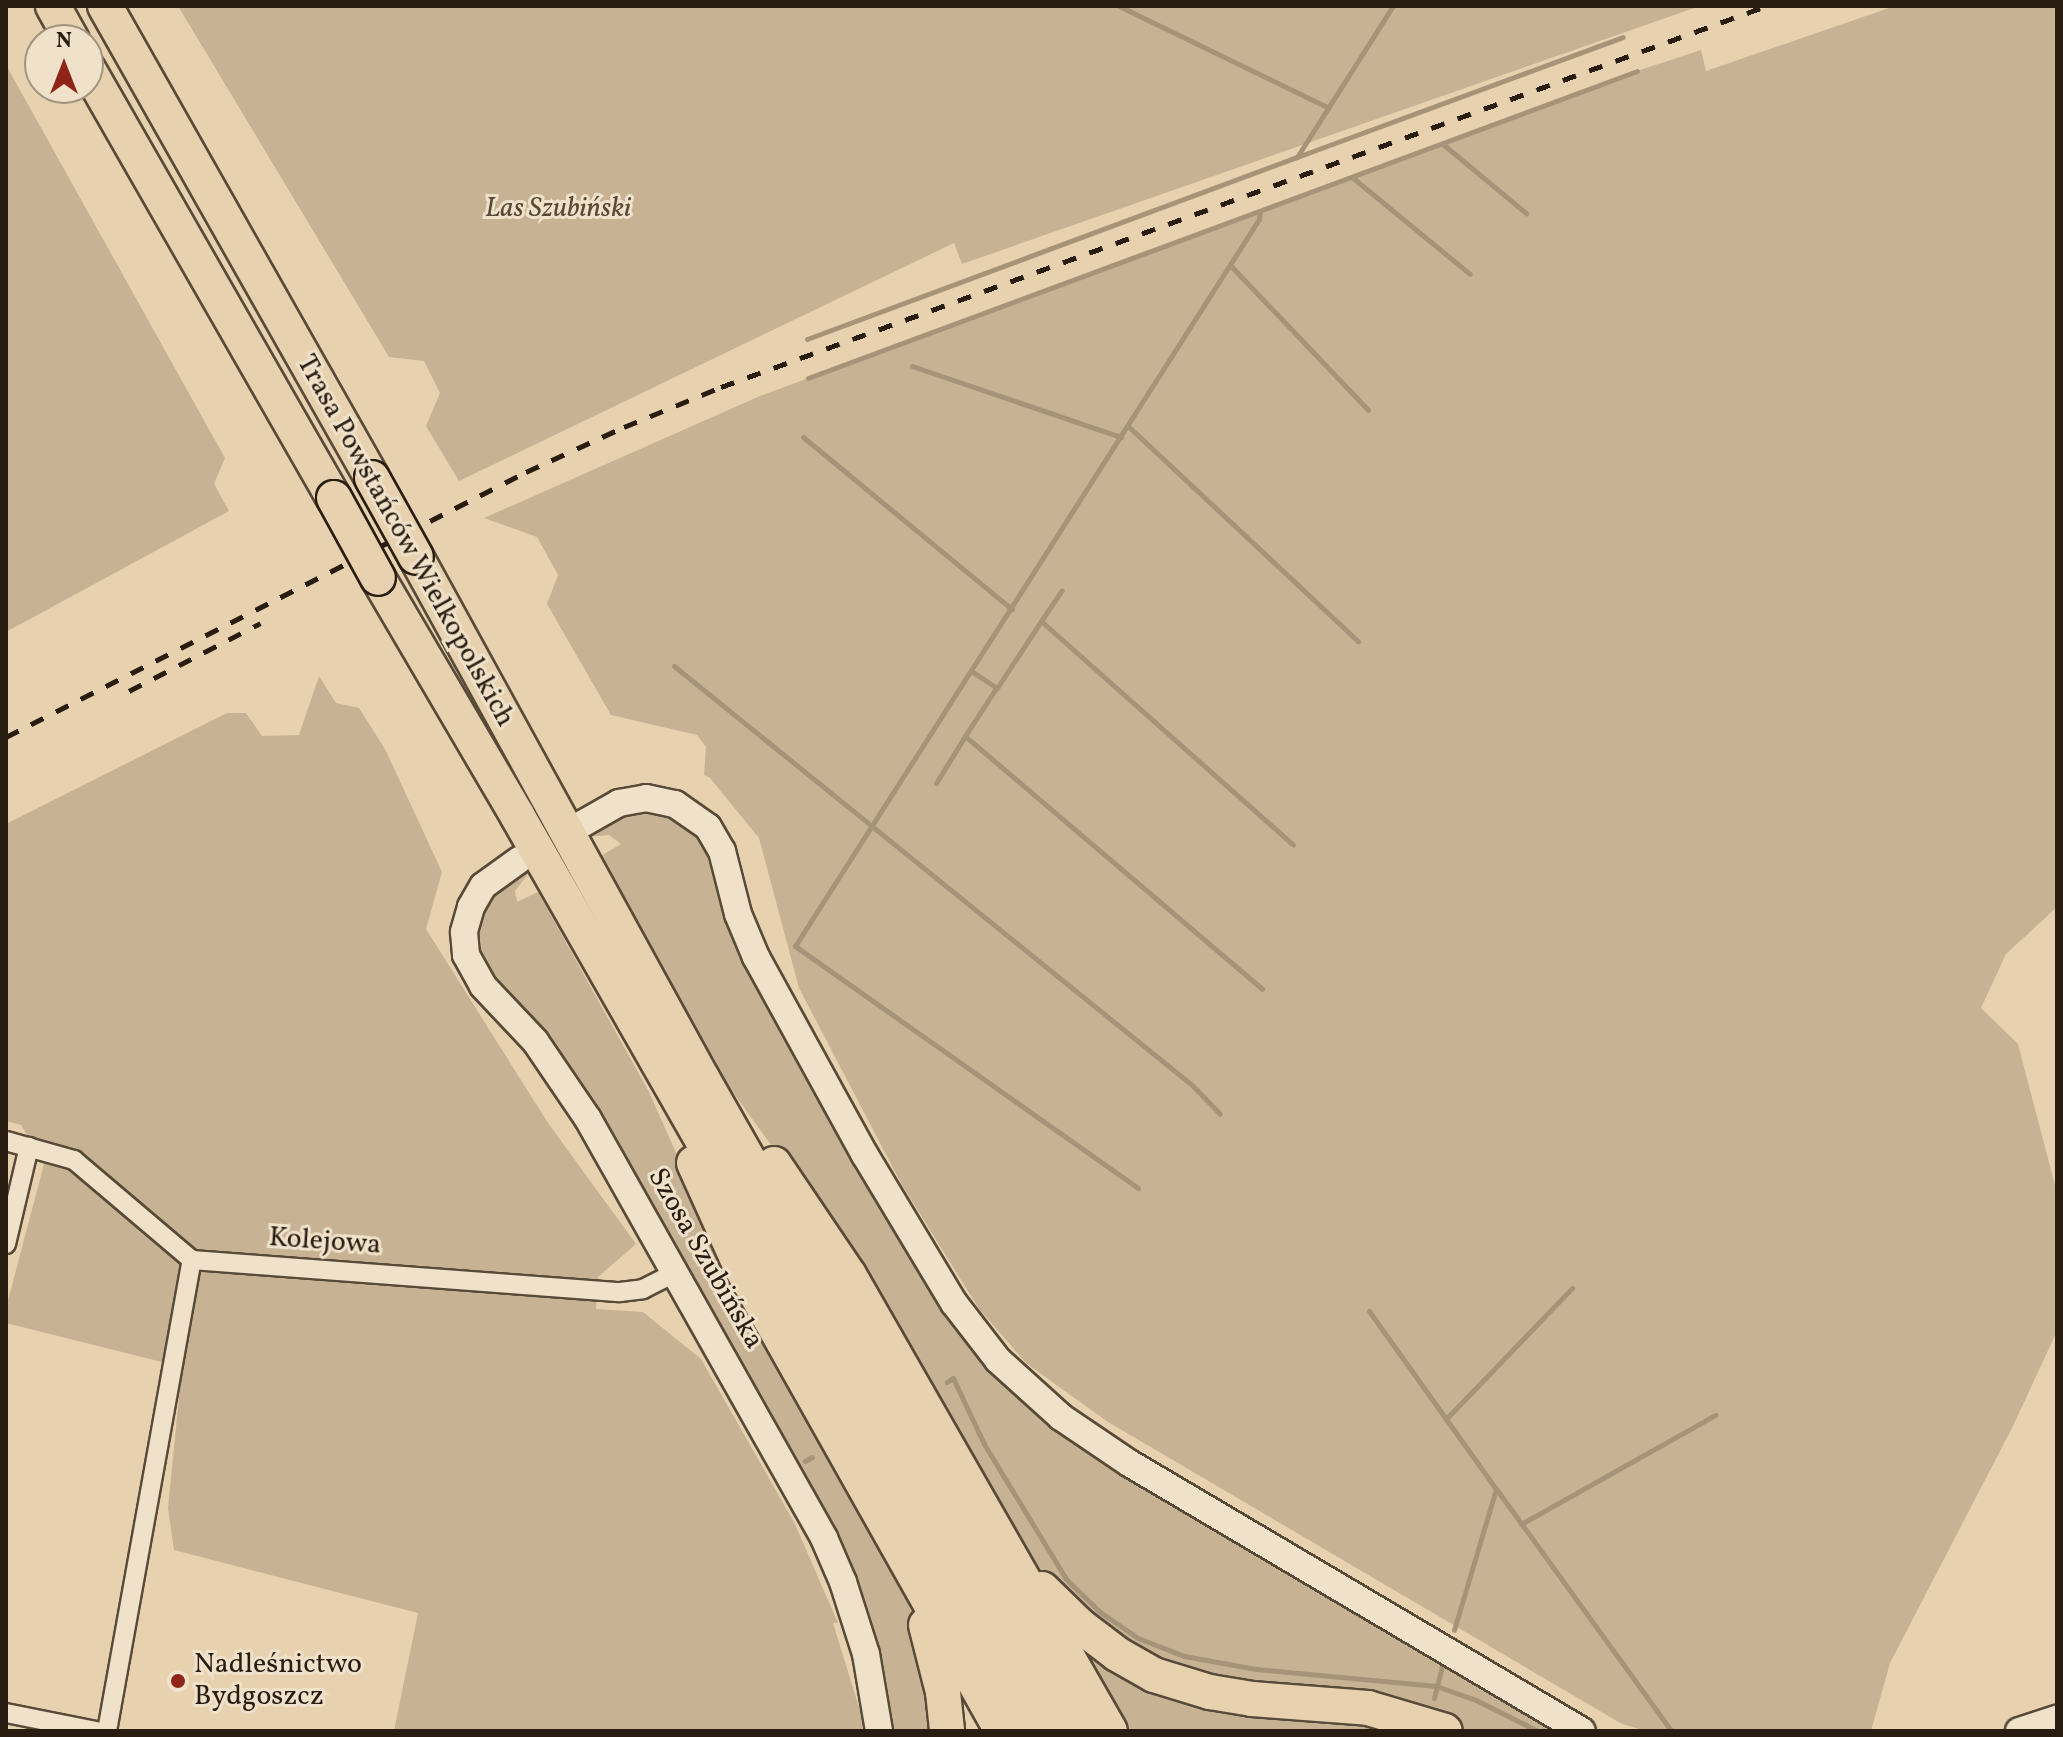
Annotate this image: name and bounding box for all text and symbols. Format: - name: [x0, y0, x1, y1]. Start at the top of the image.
- north arrow: [24, 24, 104, 104]
- text: N: [56, 26, 72, 57]
- park label: Las Szubiński: [485, 192, 631, 226]
- street label: Trasa Powstańców Wielkopolskich: [288, 348, 522, 734]
- street label: Szosa Szubińska: [640, 1163, 770, 1355]
- street label: Kolejowa: [268, 1221, 382, 1263]
- place label: Nadleśnictwo Bydgoszcz: [194, 1648, 362, 1714]
- marker: Nadleśnictwo Bydgoszcz: [169, 1672, 187, 1690]

